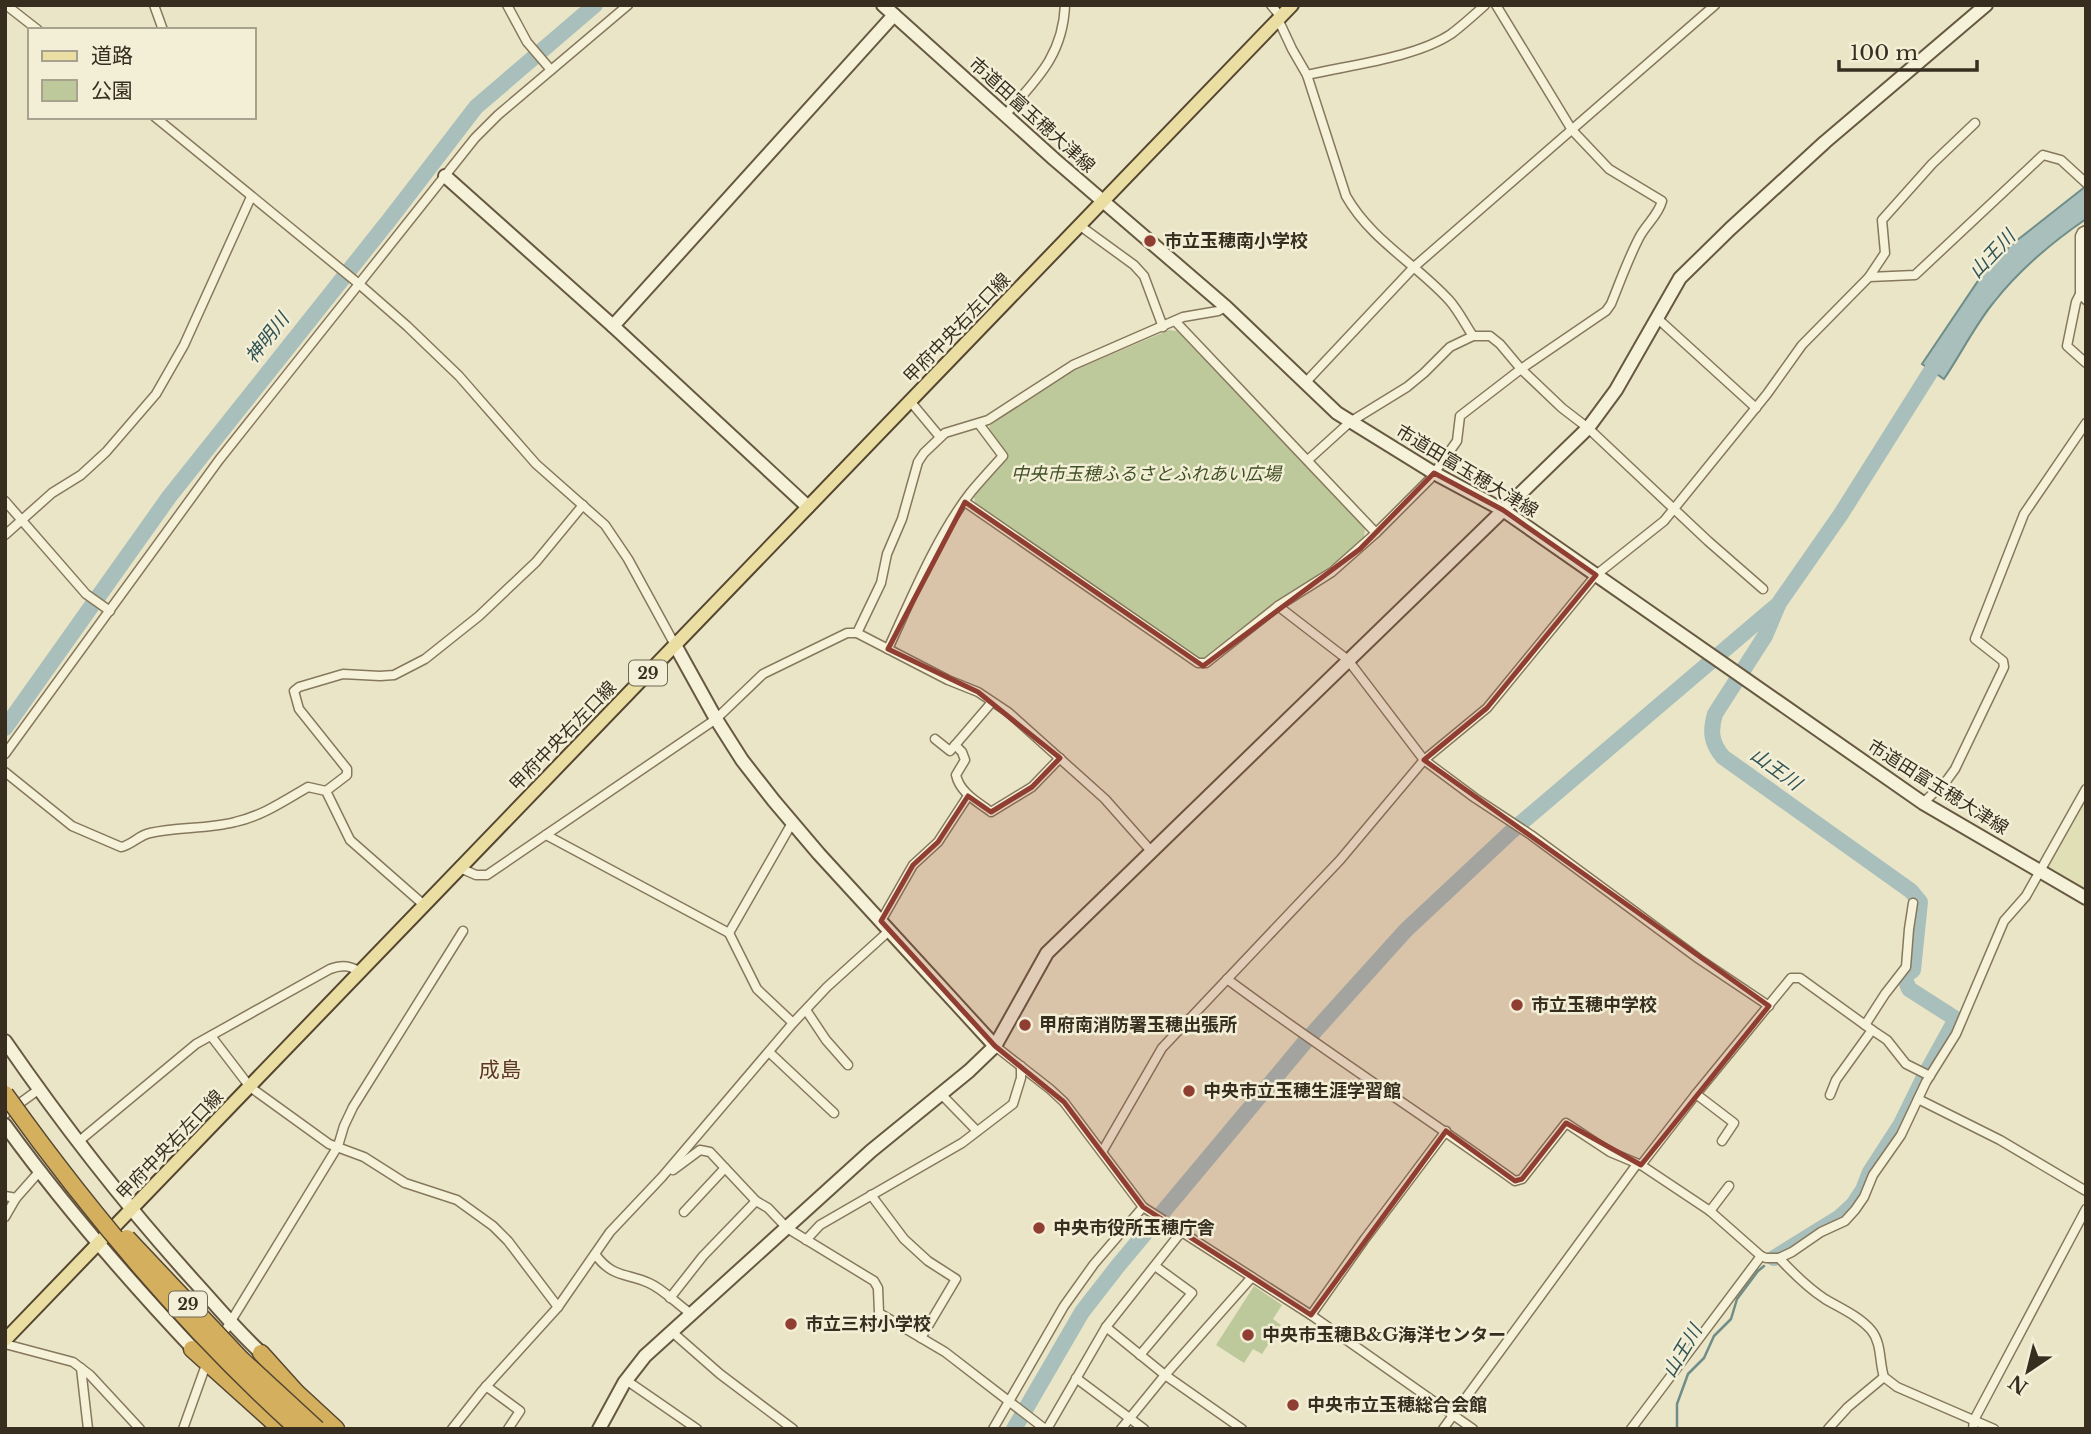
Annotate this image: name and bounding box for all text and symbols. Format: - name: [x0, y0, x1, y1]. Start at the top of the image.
- legend: [28, 28, 256, 119]
- scale bar: [1839, 28, 1977, 72]
- text: 100 m: [1850, 40, 1918, 66]
- text: 道路: [91, 43, 133, 69]
- street label: 市道田富玉穂大津線: [964, 53, 1100, 177]
- text: 公園: [91, 78, 133, 104]
- water label: 山王川: [1964, 224, 2021, 283]
- place label: 市立玉穂南小学校: [1164, 230, 1308, 252]
- marker: 市立玉穂南小学校: [1142, 233, 1158, 249]
- street label: 甲府中央右左口線: [899, 269, 1015, 387]
- water label: 神明川: [240, 307, 295, 368]
- street label: 市道田富玉穂大津線: [1392, 420, 1542, 522]
- park label: 中央市玉穂ふるさとふれあい広場: [1011, 463, 1283, 485]
- road number: 29: [629, 660, 667, 686]
- street label: 甲府中央右左口線: [505, 677, 621, 795]
- street label: 市道田富玉穂大津線: [1863, 735, 2013, 839]
- water label: 山王川: [1746, 743, 1807, 796]
- place label: 市立玉穂中学校: [1531, 994, 1657, 1016]
- marker: 市立玉穂中学校: [1509, 997, 1525, 1013]
- place label: 甲府南消防署玉穂出張所: [1039, 1014, 1237, 1036]
- marker: 甲府南消防署玉穂出張所: [1017, 1017, 1033, 1033]
- district label: 成島: [479, 1057, 521, 1083]
- place label: 中央市立玉穂生涯学習館: [1203, 1080, 1401, 1102]
- marker: 中央市立玉穂生涯学習館: [1181, 1083, 1197, 1099]
- street label: 甲府中央右左口線: [112, 1086, 228, 1204]
- place label: 中央市役所玉穂庁舎: [1053, 1217, 1215, 1239]
- marker: 中央市役所玉穂庁舎: [1031, 1220, 1047, 1236]
- road number: 29: [169, 1292, 207, 1316]
- place label: 市立三村小学校: [805, 1313, 931, 1335]
- marker: 市立三村小学校: [783, 1316, 799, 1332]
- water label: 山王川: [1657, 1319, 1708, 1381]
- place label: 中央市玉穂B&G海洋センター: [1262, 1324, 1506, 1346]
- marker: 中央市玉穂B&G海洋センター: [1240, 1327, 1256, 1343]
- north arrow: [1993, 1336, 2063, 1406]
- text: N: [2005, 1370, 2032, 1399]
- place label: 中央市立玉穂総合会館: [1307, 1394, 1487, 1416]
- marker: 中央市立玉穂総合会館: [1285, 1397, 1301, 1413]

